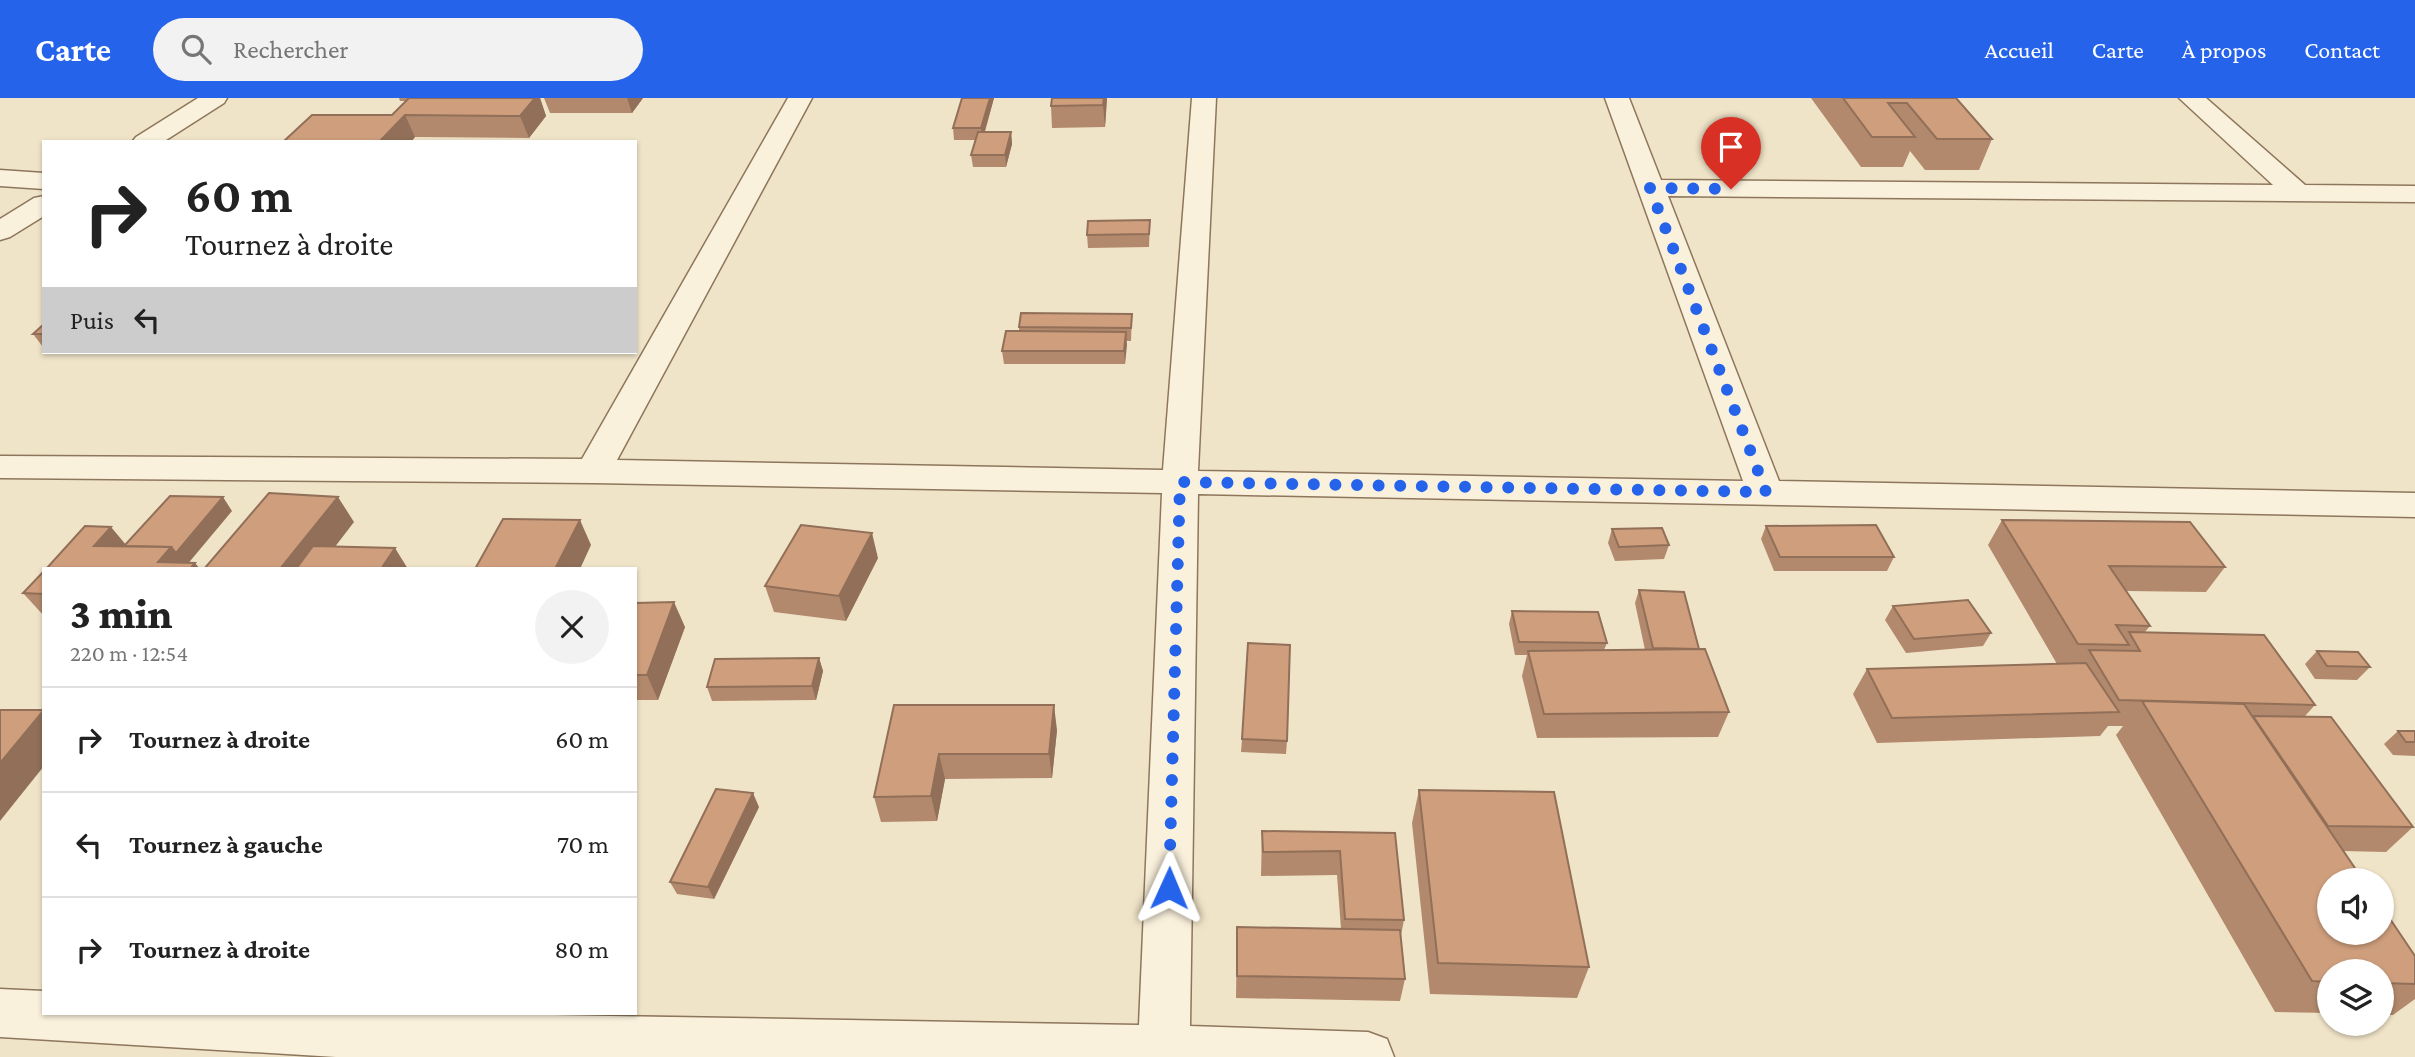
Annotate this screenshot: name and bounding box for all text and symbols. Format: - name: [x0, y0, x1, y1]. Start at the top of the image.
- search box: [153, 18, 643, 81]
- icon: search: [177, 30, 215, 68]
- text: Carte: [35, 31, 111, 68]
- text: Rechercher: [233, 35, 349, 64]
- text: Accueil: [1984, 36, 2054, 63]
- text: Carte: [2092, 36, 2144, 63]
- text: À propos: [2182, 36, 2266, 63]
- text: Contact: [2304, 36, 2380, 63]
- pin: [1701, 117, 1761, 189]
- icon: arrive: [1712, 128, 1750, 166]
- icon: right: [70, 168, 161, 259]
- text: 60 m: [185, 168, 292, 223]
- text: Tournez à droite: [185, 226, 393, 262]
- icon: left: [128, 301, 166, 339]
- text: Puis: [70, 306, 114, 335]
- text: 3 min: [70, 590, 173, 637]
- button: close: [535, 590, 609, 664]
- text: 220 m · 12:54: [70, 640, 188, 666]
- icon: right: [70, 721, 108, 759]
- text: Tournez à droite: [129, 725, 310, 754]
- text: 60 m: [555, 725, 609, 754]
- icon: left: [70, 826, 108, 864]
- text: Tournez à gauche: [129, 830, 323, 859]
- text: 70 m: [557, 830, 609, 859]
- position arrow: [1132, 851, 1206, 925]
- map controls: [2317, 868, 2394, 1036]
- button: sound: [2317, 868, 2394, 945]
- icon: right: [70, 931, 108, 969]
- text: Tournez à droite: [129, 935, 310, 964]
- text: 80 m: [555, 935, 609, 964]
- button: layers: [2317, 959, 2394, 1036]

